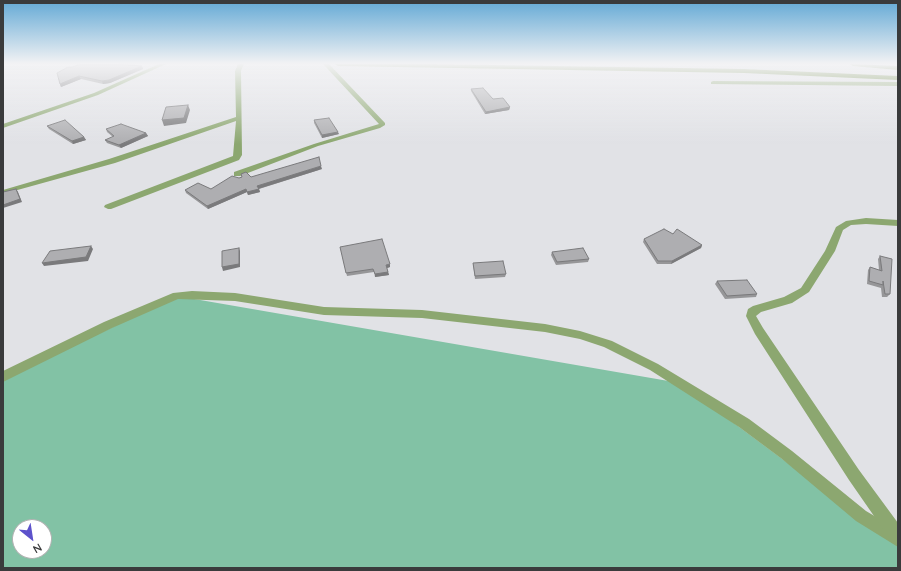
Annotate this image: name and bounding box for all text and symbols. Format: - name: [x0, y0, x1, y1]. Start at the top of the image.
- north arrow: [12, 519, 52, 559]
- text: N: [30, 540, 45, 557]

